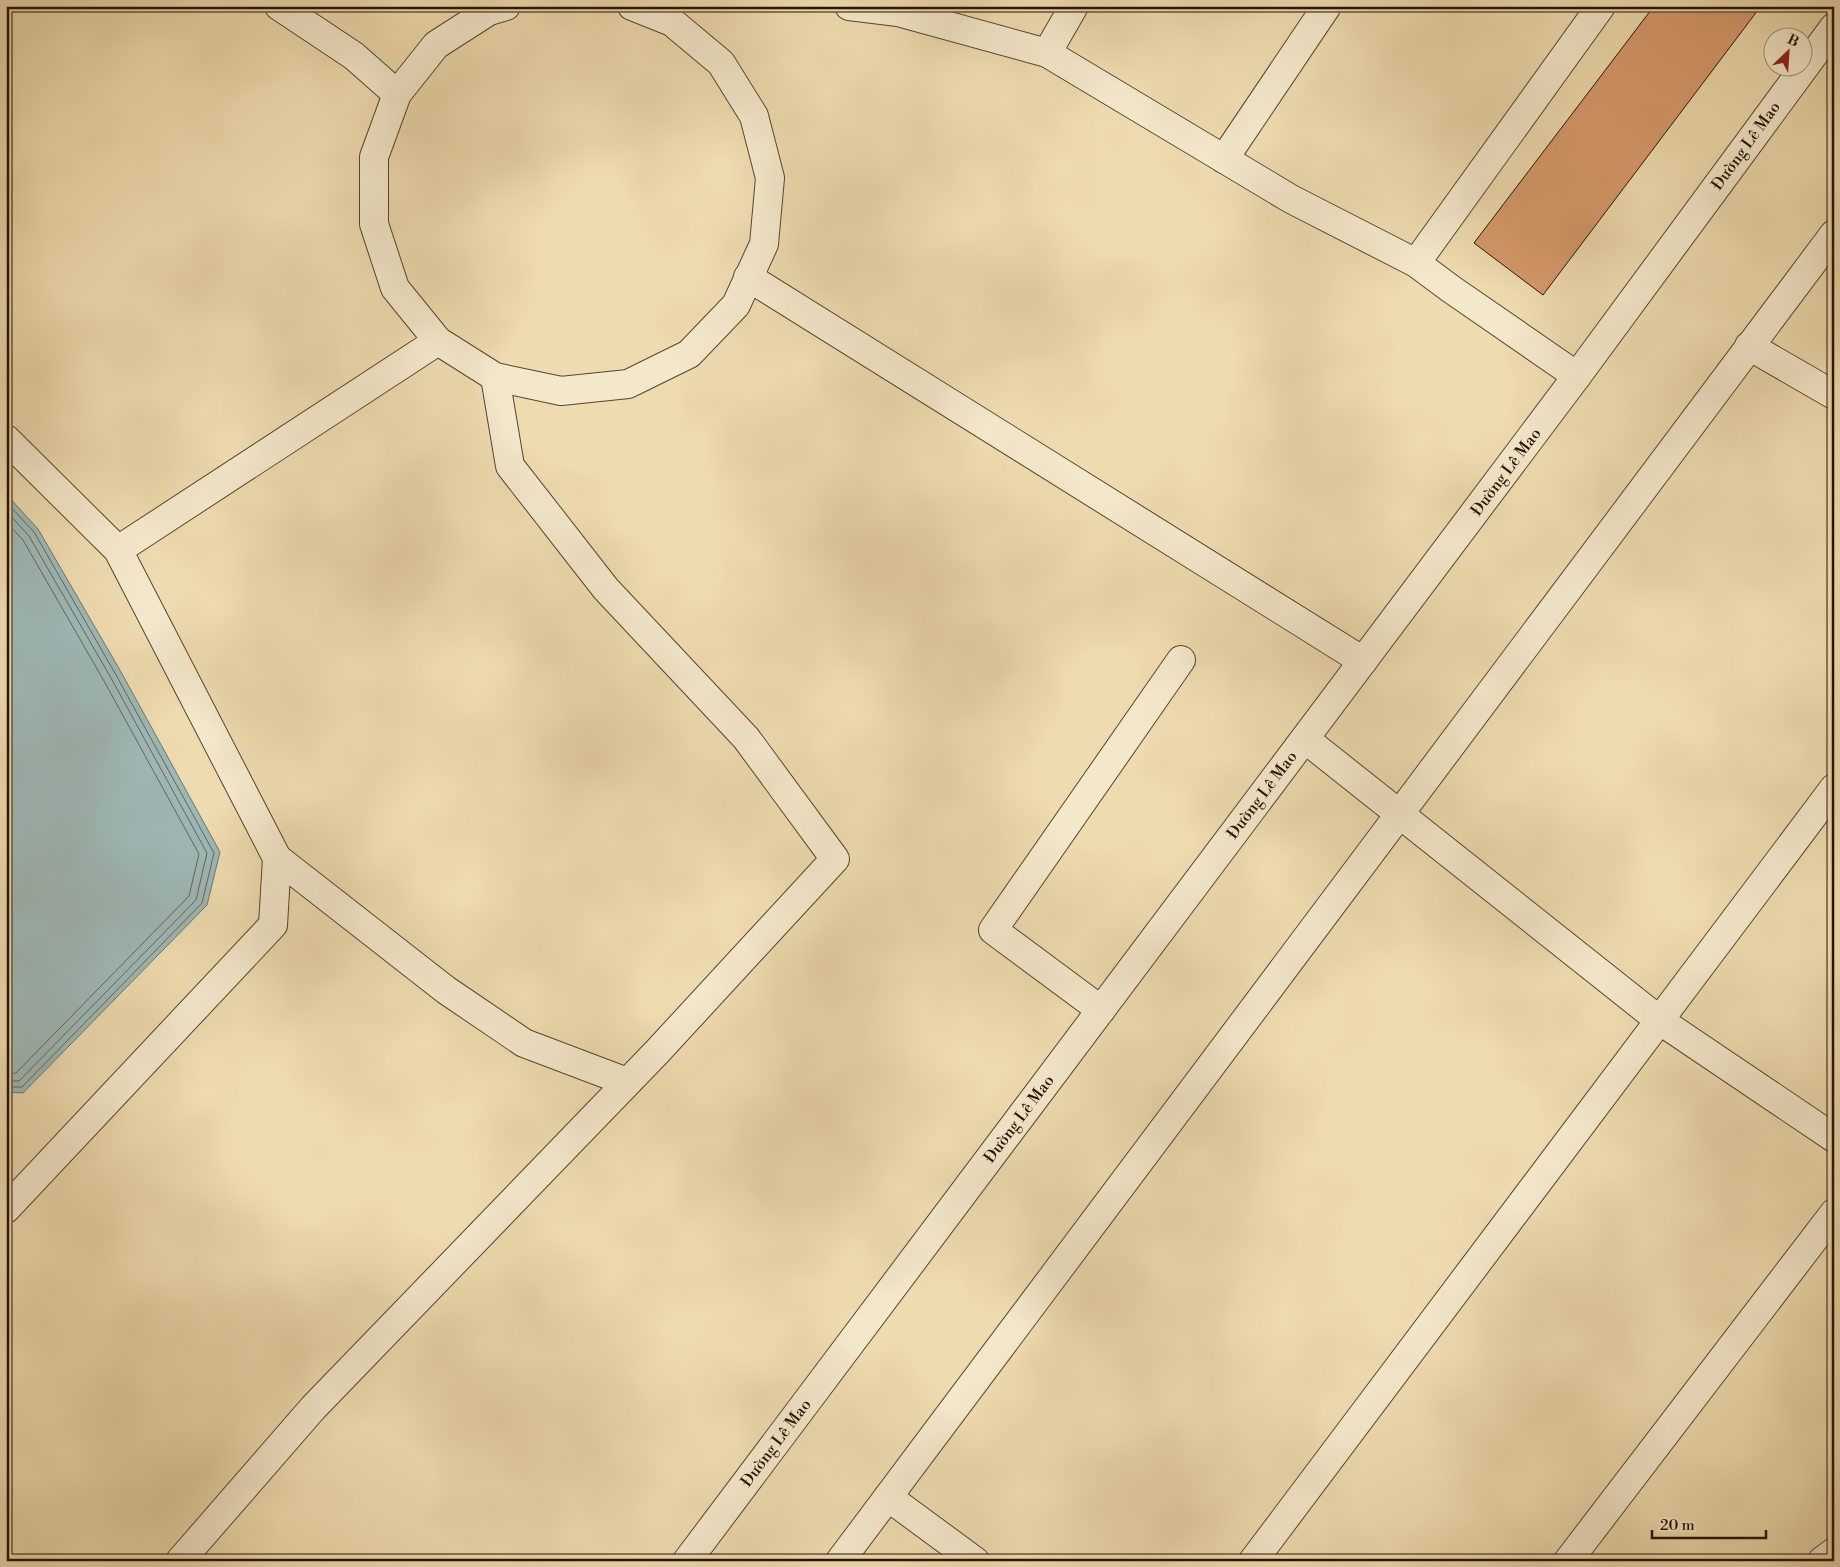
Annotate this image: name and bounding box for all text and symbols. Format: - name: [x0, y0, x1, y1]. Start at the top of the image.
- north arrow: [1762, 28, 1812, 78]
- text: B: [1785, 31, 1802, 52]
- street label: Đường Lê Mao: [1707, 98, 1785, 194]
- street label: Đường Lê Mao: [1466, 424, 1546, 520]
- street label: Đường Lê Mao: [1222, 747, 1302, 843]
- street label: Đường Lê Mao: [979, 1071, 1059, 1167]
- street label: Đường Lê Mao: [736, 1395, 816, 1491]
- scale bar: [1652, 1507, 1766, 1539]
- text: 20 m: [1660, 1516, 1695, 1535]

